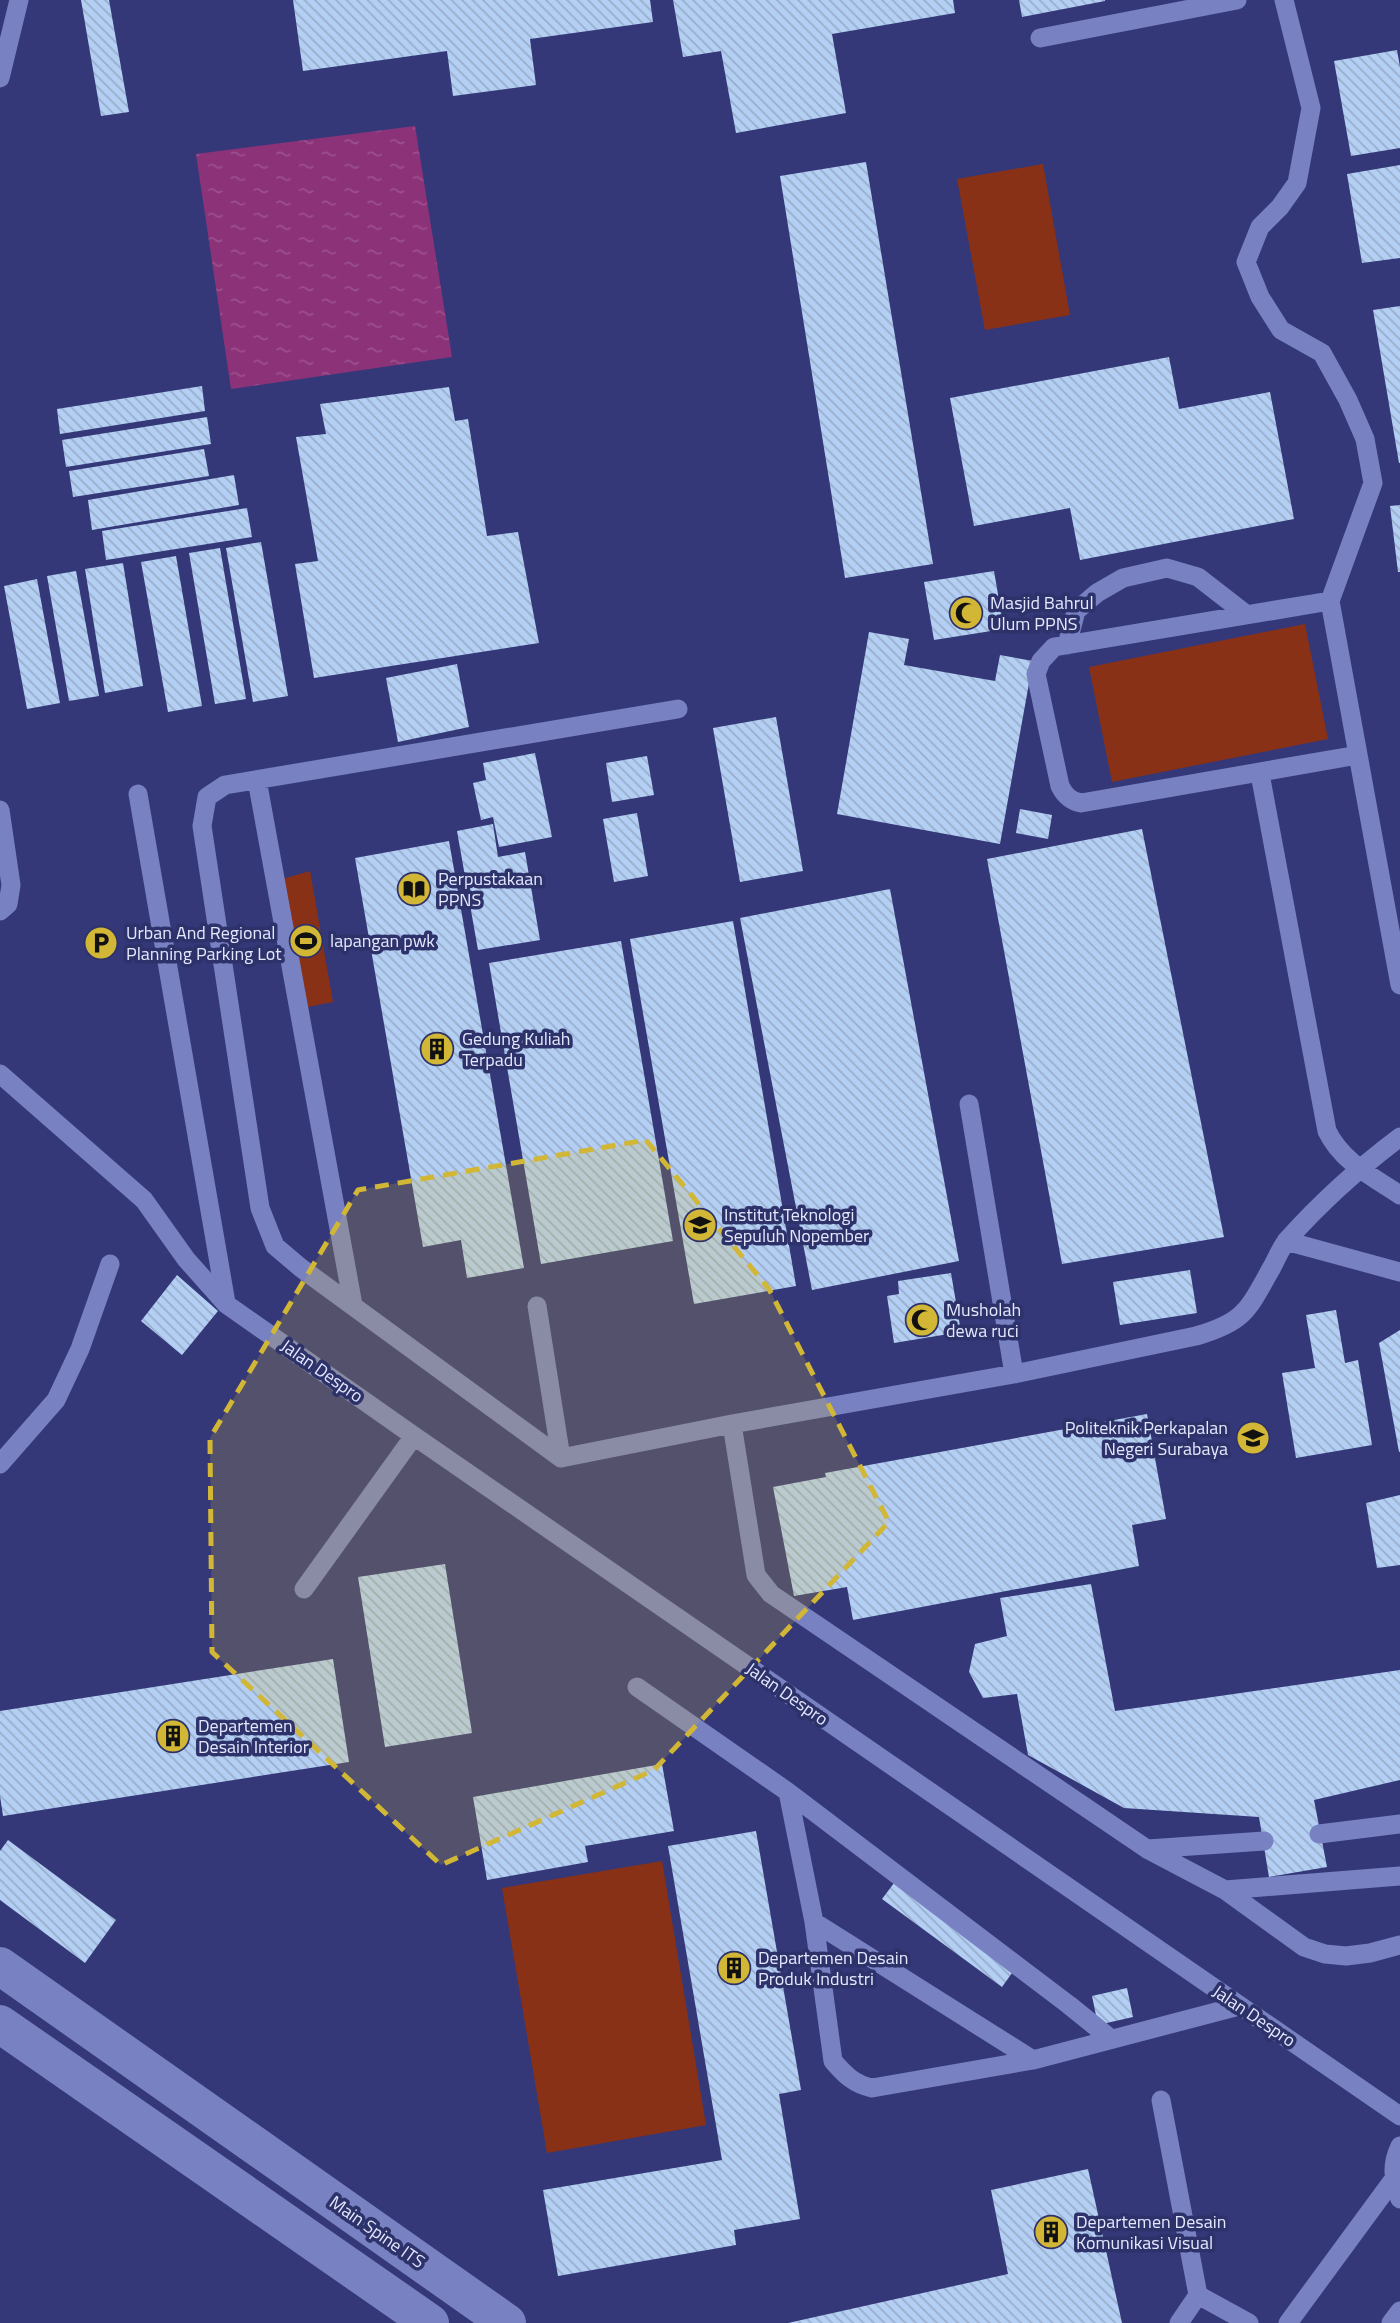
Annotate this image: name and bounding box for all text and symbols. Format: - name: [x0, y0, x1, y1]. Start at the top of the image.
- place label: Masjid Bahrul Ulum PPNS: [990, 589, 1094, 637]
- mosque icon: Masjid Bahrul Ulum PPNS: [947, 594, 985, 632]
- place label: Perpustakaan PPNS: [438, 865, 543, 913]
- library icon: Perpustakaan PPNS: [395, 870, 433, 908]
- place label: Urban And Regional Planning Parking Lot: [126, 919, 282, 967]
- sports icon: lapangan pwk: [287, 922, 325, 960]
- parking icon: Urban And Regional Planning Parking Lot: [82, 924, 120, 962]
- place label: lapangan pwk: [330, 927, 435, 954]
- place label: Gedung Kuliah Terpadu: [462, 1025, 571, 1073]
- building icon: Gedung Kuliah Terpadu: [418, 1030, 456, 1068]
- place label: Institut Teknologi Sepuluh Nopember: [724, 1201, 869, 1249]
- school or university icon: Institut Teknologi Sepuluh Nopember: [681, 1206, 719, 1244]
- place label: Musholah dewa ruci: [946, 1296, 1021, 1344]
- mosque icon: Musholah dewa ruci: [903, 1301, 941, 1339]
- street label: Jalan Despro: [276, 1332, 369, 1409]
- place label: Politeknik Perkapalan Negeri Surabaya: [1065, 1414, 1228, 1462]
- school or university icon: Politeknik Perkapalan Negeri Surabaya: [1234, 1419, 1272, 1457]
- street label: Jalan Despro: [741, 1655, 834, 1732]
- place label: Departemen Desain Interior: [198, 1712, 309, 1760]
- building icon: Departemen Desain Interior: [154, 1717, 192, 1755]
- place label: Departemen Desain Produk Industri: [758, 1944, 908, 1992]
- building icon: Departemen Desain Produk Industri: [715, 1949, 753, 1987]
- street label: Jalan Despro: [1207, 1978, 1301, 2053]
- street label: Main Spine ITS: [324, 2189, 431, 2275]
- place label: Departemen Desain Komunikasi Visual: [1076, 2208, 1226, 2256]
- building icon: Departemen Desain Komunikasi Visual: [1032, 2213, 1070, 2251]

